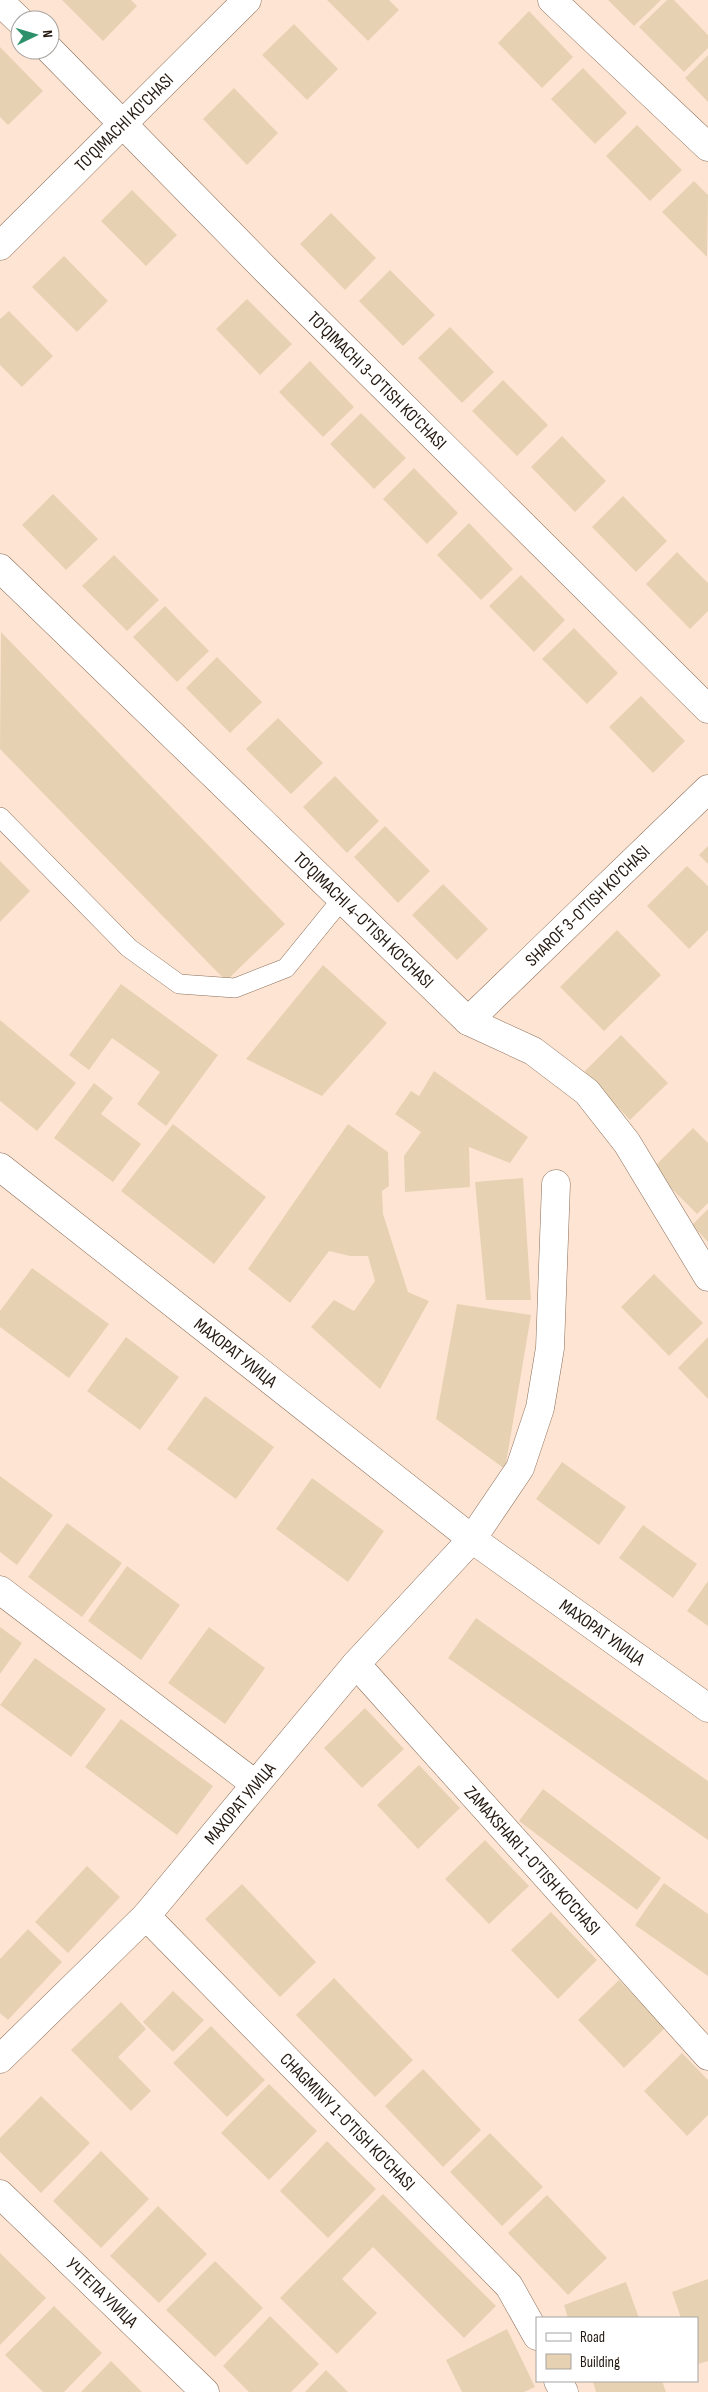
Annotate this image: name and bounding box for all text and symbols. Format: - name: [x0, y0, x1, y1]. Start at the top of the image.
- north arrow: [10, 10, 60, 60]
- text: N: [39, 29, 56, 38]
- street label: TO'QIMACHI KO'CHASI: [70, 69, 178, 176]
- street label: TO'QIMACHI 3-O'TISH KO'CHASI: [303, 307, 451, 454]
- street label: SHAROF 3-O'TISH KO'CHASI: [521, 841, 654, 970]
- street label: TO'QIMACHI 4-O'TISH KO'CHASI: [289, 847, 438, 993]
- street label: МАХОРАТ УЛИЦА: [190, 1314, 282, 1392]
- street label: МАХОРАТ УЛИЦА: [555, 1595, 649, 1670]
- street label: МАХОРАТ УЛИЦА: [200, 1758, 280, 1848]
- street label: ZAMAXSHARI 1-O'TISH KO'CHASI: [460, 1782, 605, 1939]
- street label: CHAGMINIY 1-O'TISH KO'CHASI: [276, 2049, 420, 2195]
- street label: УЧТЕПА УЛИЦА: [62, 2253, 142, 2332]
- legend: [536, 2317, 698, 2382]
- text: Road: [580, 2328, 605, 2347]
- text: Building: [580, 2353, 620, 2372]

